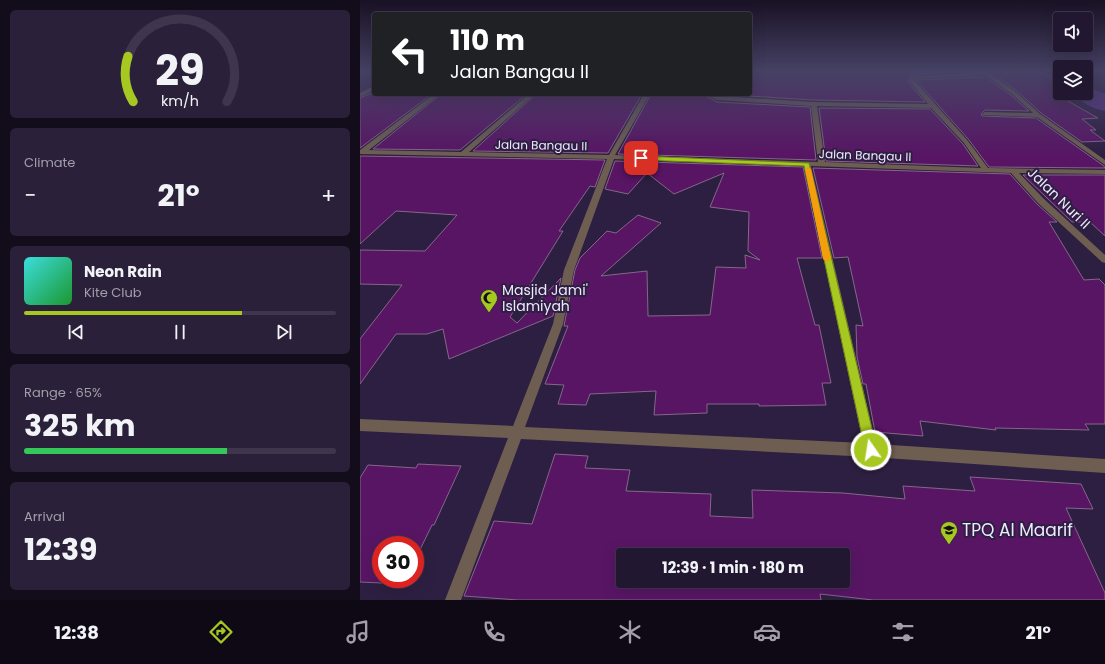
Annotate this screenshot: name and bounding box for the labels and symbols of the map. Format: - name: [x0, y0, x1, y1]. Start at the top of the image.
- street label: Jalan Bangau II: [495, 136, 587, 154]
- pin: [624, 141, 658, 175]
- street label: Jalan Bangau II: [818, 145, 912, 165]
- street label: Jalan Nuri II: [1023, 163, 1095, 233]
- place label: Masjid Jami' Islamiyah: [502, 280, 588, 316]
- mosque icon: Masjid Jami' Islamiyah: [479, 288, 499, 313]
- position arrow: [850, 429, 892, 471]
- place label: TPQ Al Maarif: [962, 518, 1073, 542]
- school or university icon: TPQ Al Maarif: [939, 520, 959, 545]
- speed limit sign: 30: [372, 536, 424, 588]

